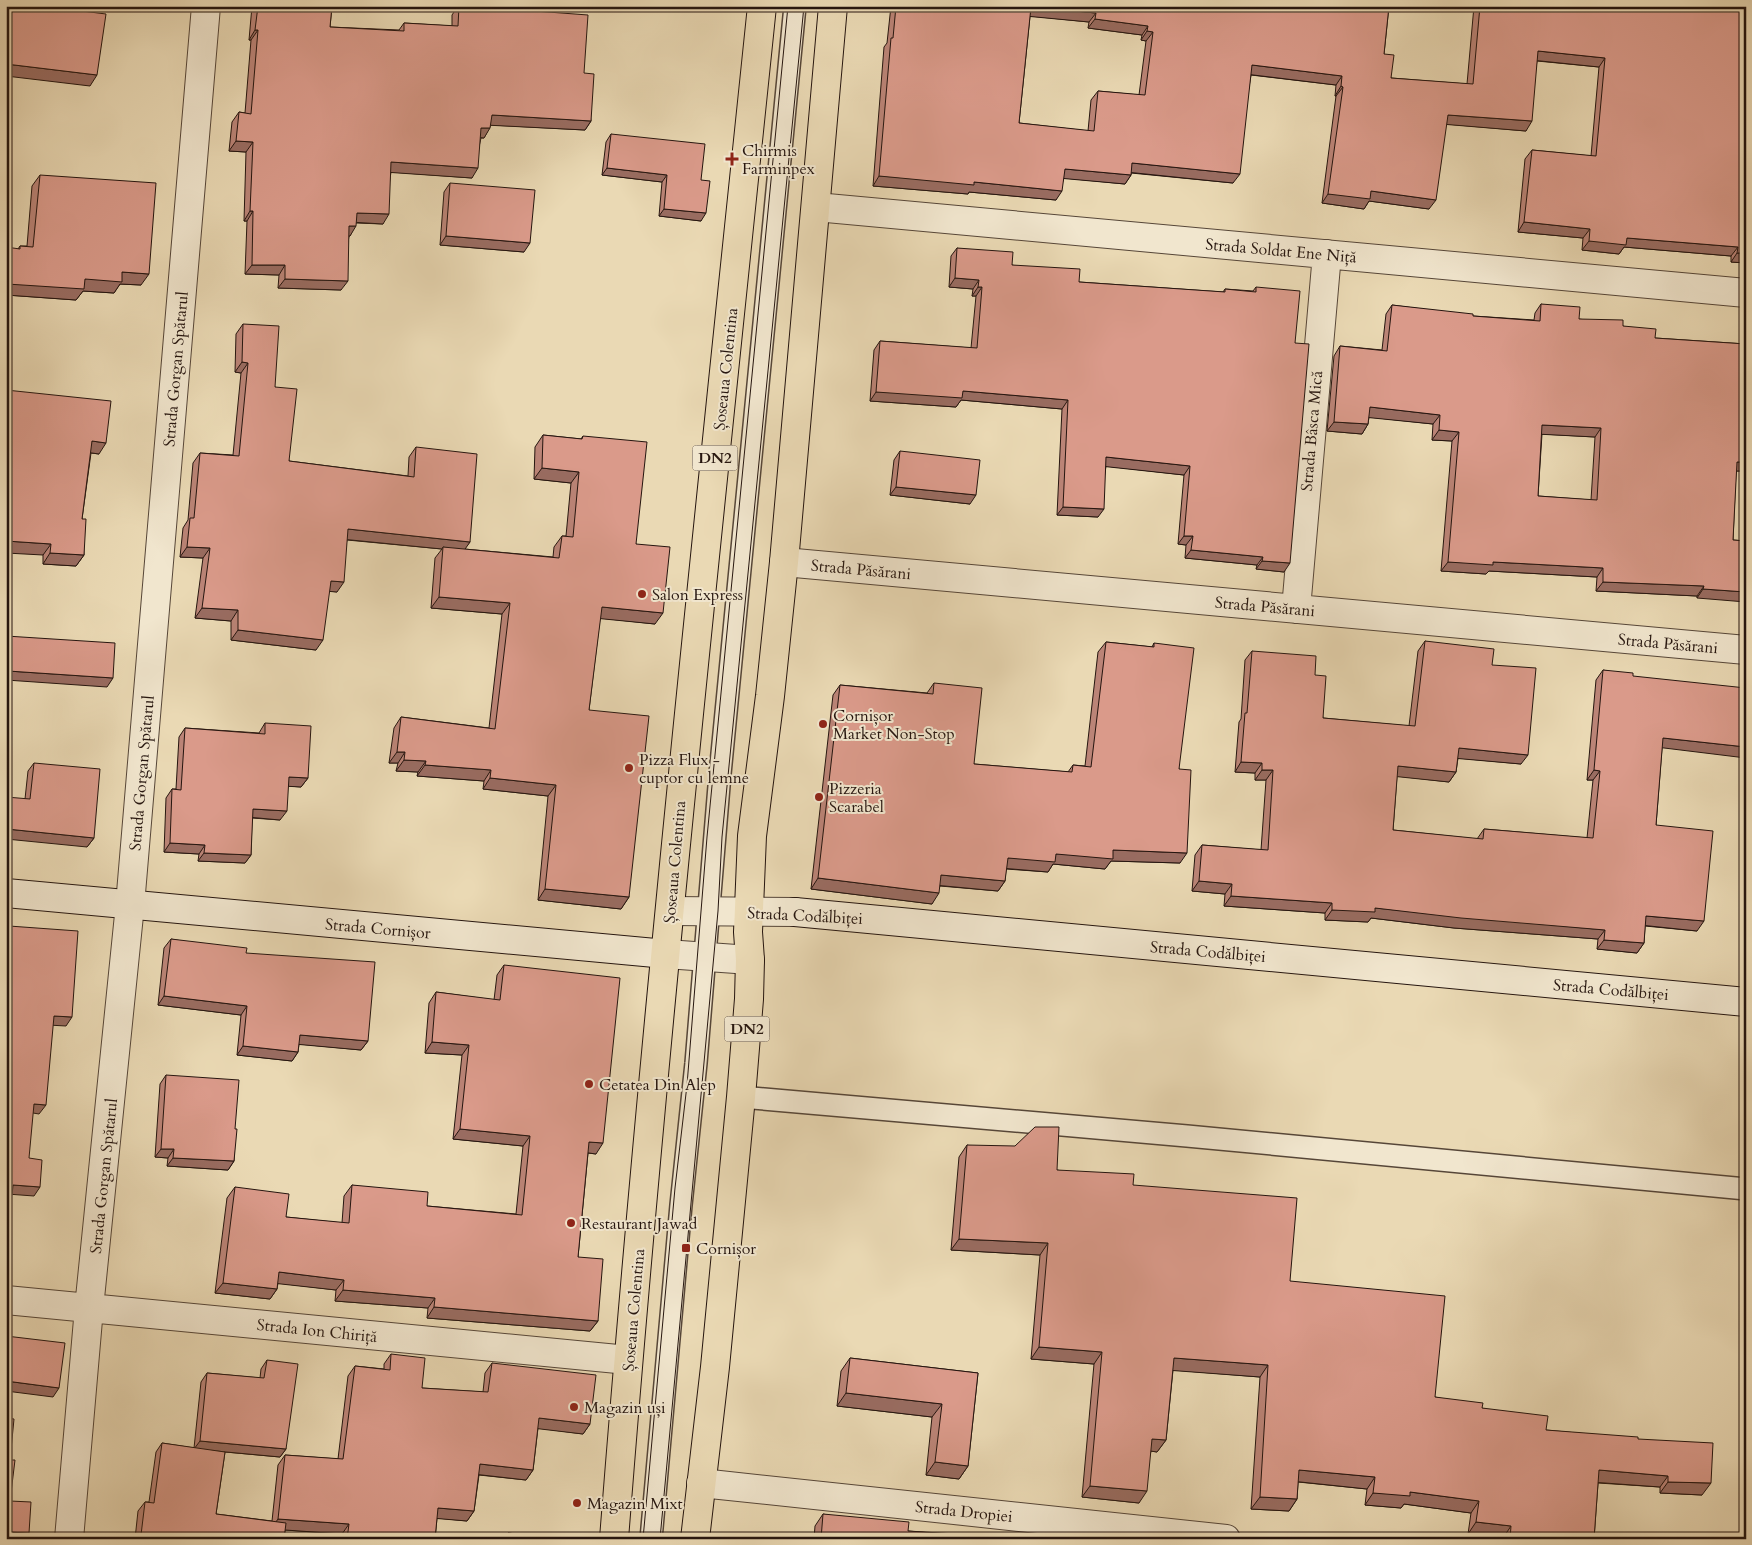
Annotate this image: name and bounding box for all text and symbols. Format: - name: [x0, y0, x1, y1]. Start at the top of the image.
- place label: Chirmis Farminpex: [742, 140, 815, 180]
- marker: Chirmis Farminpex: [726, 153, 738, 165]
- street label: Strada Soldat Ene Niță: [1204, 233, 1358, 269]
- street label: Strada Gorgan Spătarul: [158, 290, 194, 448]
- street label: Șoseaua Colentina: [709, 307, 743, 431]
- street label: Strada Bâsca Mică: [1296, 370, 1328, 492]
- road number: DN2: [692, 446, 738, 470]
- street label: Strada Păsărani: [810, 555, 912, 585]
- place label: Salon Express: [652, 584, 743, 606]
- marker: Salon Express: [636, 588, 648, 600]
- street label: Strada Păsărani: [1214, 592, 1316, 622]
- street label: Strada Păsărani: [1617, 629, 1719, 659]
- street label: Strada Gorgan Spătarul: [124, 694, 160, 852]
- place label: Cornișor Market Non-Stop: [833, 705, 955, 745]
- marker: Cornișor Market Non-Stop: [817, 718, 829, 730]
- place label: Pizza Flux - cuptor cu lemne: [639, 749, 749, 789]
- marker: Pizza Flux - cuptor cu lemne: [623, 762, 635, 774]
- place label: Pizzeria Scarabel: [829, 778, 884, 818]
- marker: Pizzeria Scarabel: [813, 791, 825, 803]
- street label: Șoseaua Colentina: [659, 800, 691, 924]
- street label: Strada Codălbiței: [747, 902, 864, 930]
- street label: Strada Cornișor: [324, 913, 432, 945]
- street label: Strada Codălbiței: [1149, 936, 1267, 968]
- street label: Strada Codălbiței: [1552, 974, 1670, 1006]
- road number: DN2: [724, 1016, 770, 1042]
- place label: Cetatea Din Alep: [599, 1074, 716, 1096]
- marker: Cetatea Din Alep: [583, 1078, 595, 1090]
- street label: Strada Gorgan Spătarul: [85, 1097, 123, 1255]
- place label: Restaurant Jawad: [581, 1213, 698, 1235]
- marker: Restaurant Jawad: [565, 1217, 577, 1229]
- place label: Cornișor: [696, 1238, 756, 1260]
- marker: Cornișor: [680, 1242, 692, 1254]
- street label: Șoseaua Colentina: [618, 1248, 650, 1372]
- street label: Strada Ion Chiriță: [256, 1314, 378, 1348]
- place label: Magazin uși: [584, 1397, 666, 1419]
- marker: Magazin uși: [568, 1401, 580, 1413]
- place label: Magazin Mixt: [587, 1493, 682, 1515]
- street label: Strada Dropiei: [914, 1496, 1014, 1528]
- marker: Magazin Mixt: [571, 1497, 583, 1509]

